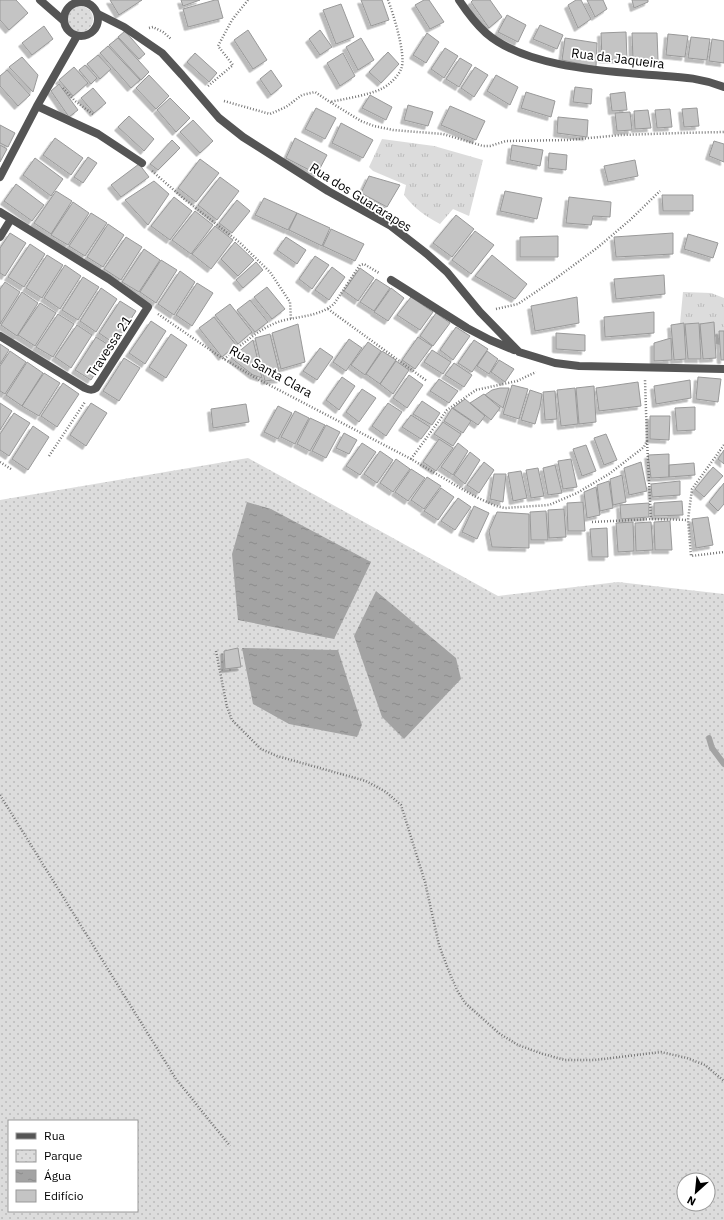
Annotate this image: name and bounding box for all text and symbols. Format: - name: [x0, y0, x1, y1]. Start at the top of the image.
- street label: Rua da Jaqueira: [570, 44, 666, 73]
- street label: Rua dos Guararapes: [306, 159, 415, 236]
- street label: Travessa 21: [83, 312, 136, 380]
- street label: Rua Santa Clara: [226, 342, 315, 401]
- legend: [8, 1120, 138, 1212]
- text: Rua: [44, 1128, 65, 1143]
- text: Parque: [44, 1148, 83, 1163]
- text: Água: [44, 1168, 72, 1183]
- north arrow: [676, 1172, 716, 1212]
- text: Edifício: [44, 1188, 84, 1203]
- text: N: [685, 1193, 698, 1209]

